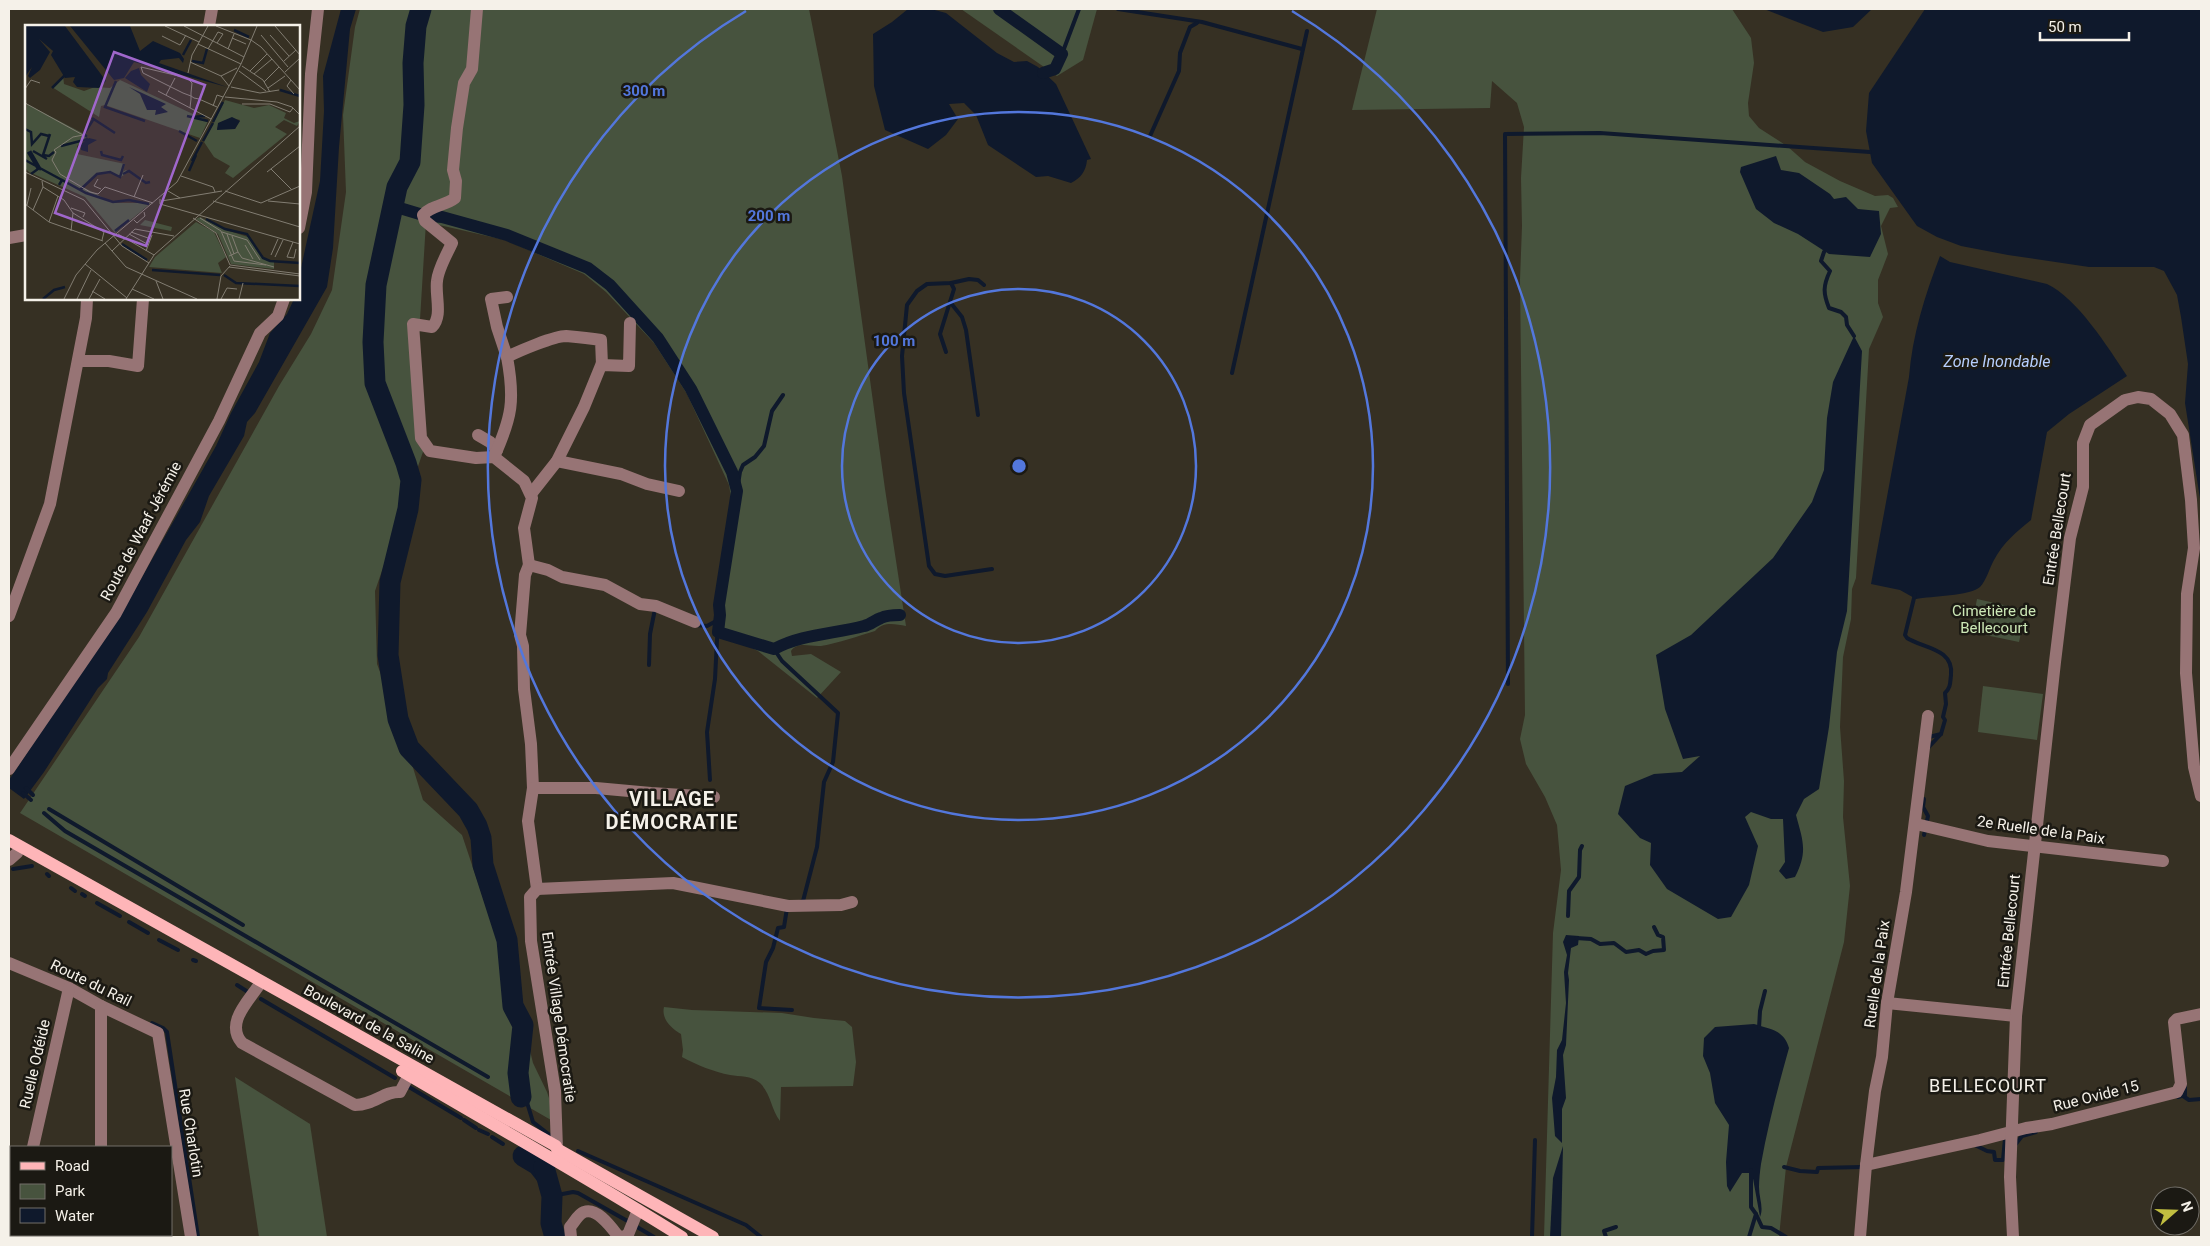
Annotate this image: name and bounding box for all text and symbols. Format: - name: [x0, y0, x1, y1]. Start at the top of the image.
- scale bar: [2040, 10, 2129, 42]
- text: 50 m: [2048, 18, 2082, 36]
- inset map: [25, 25, 300, 300]
- text: 300 m: [623, 82, 665, 100]
- text: 200 m: [748, 207, 790, 225]
- text: 100 m: [873, 332, 915, 350]
- water label: Zone Inondable: [1943, 352, 2050, 371]
- centre of rings: [1010, 457, 1028, 475]
- street label: Route de Waaf Jérémie: [97, 458, 185, 604]
- street label: Entrée Bellecourt: [2039, 471, 2075, 587]
- park label: Cimetière de Bellecourt: [1952, 602, 2036, 637]
- district label: VILLAGE DÉMOCRATIE: [605, 787, 739, 834]
- street label: 2e Ruelle de la Paix: [1976, 812, 2107, 848]
- street label: Entrée Bellecourt: [1994, 873, 2024, 989]
- street label: Ruelle de la Paix: [1861, 918, 1894, 1029]
- street label: Entrée Village Démocratie: [538, 931, 580, 1103]
- street label: Route du Rail: [48, 956, 134, 1010]
- street label: Boulevard de la Saline: [301, 981, 437, 1067]
- street label: Ruelle Odéide: [16, 1017, 54, 1110]
- district label: BELLECOURT: [1929, 1075, 2047, 1096]
- street label: Rue Ovide 15: [2051, 1077, 2141, 1115]
- street label: Rue Charlotin: [175, 1087, 207, 1179]
- legend: [10, 1146, 172, 1236]
- text: Road: [55, 1157, 89, 1175]
- text: Park: [55, 1182, 86, 1200]
- north arrow: [2150, 1186, 2200, 1236]
- text: N: [2178, 1199, 2196, 1214]
- text: Water: [55, 1207, 94, 1225]

